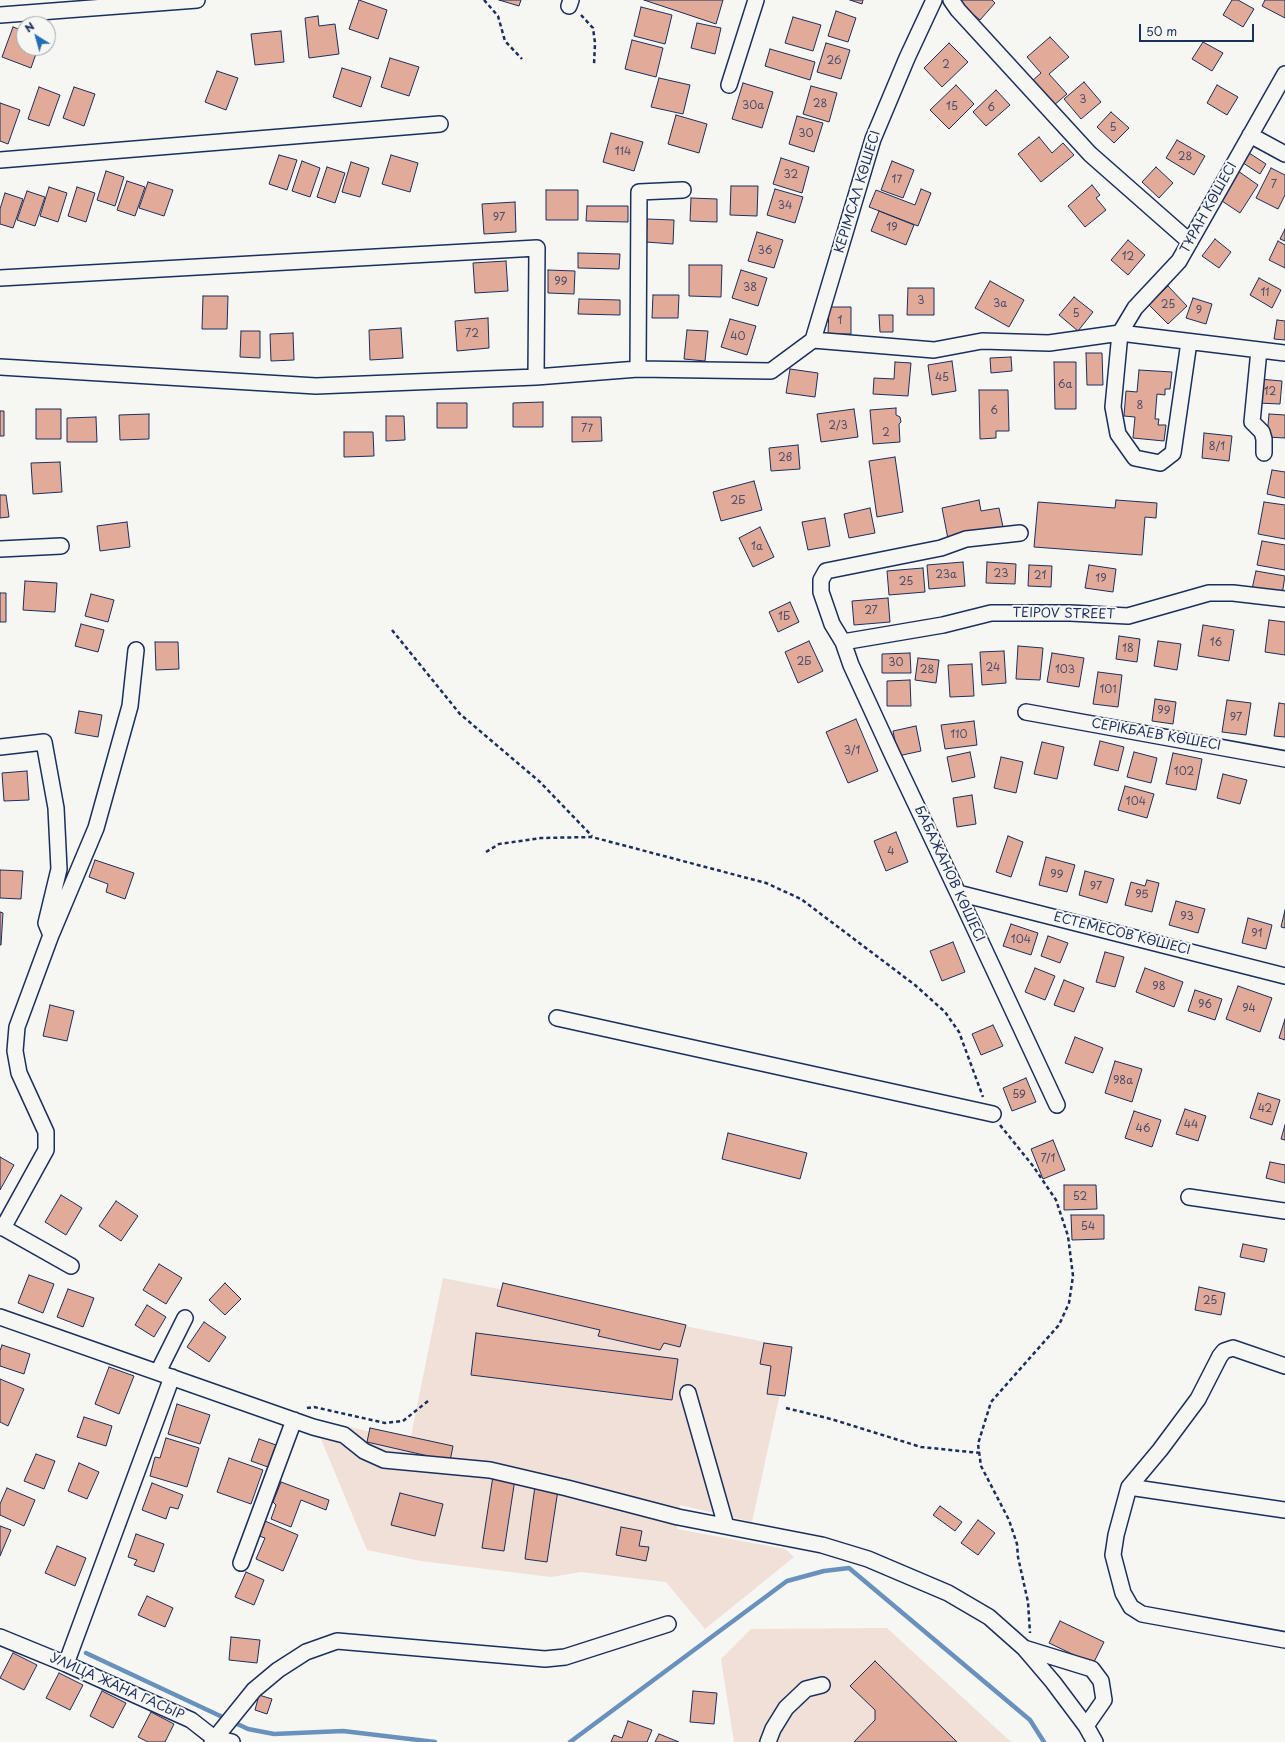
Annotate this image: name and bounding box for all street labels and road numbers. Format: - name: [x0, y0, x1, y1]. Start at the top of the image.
- street label: КЕРІМСАЛ КӨШЕСІ: [832, 129, 884, 255]
- street label: ТҰРАН КӨШЕСІ: [1178, 160, 1240, 256]
- street label: TEIPOV STREET: [1013, 605, 1115, 623]
- street label: СЕРІКБАЕВ КӨШЕСІ: [1090, 716, 1222, 754]
- street label: БАБАЖАНОВ КӨШЕСІ: [911, 804, 987, 944]
- street label: ЕСТЕМЕСОВ КӨШЕСІ: [1052, 909, 1192, 959]
- street label: УЛИЦА ЖАНА ГАСЫР: [48, 1650, 186, 1724]

